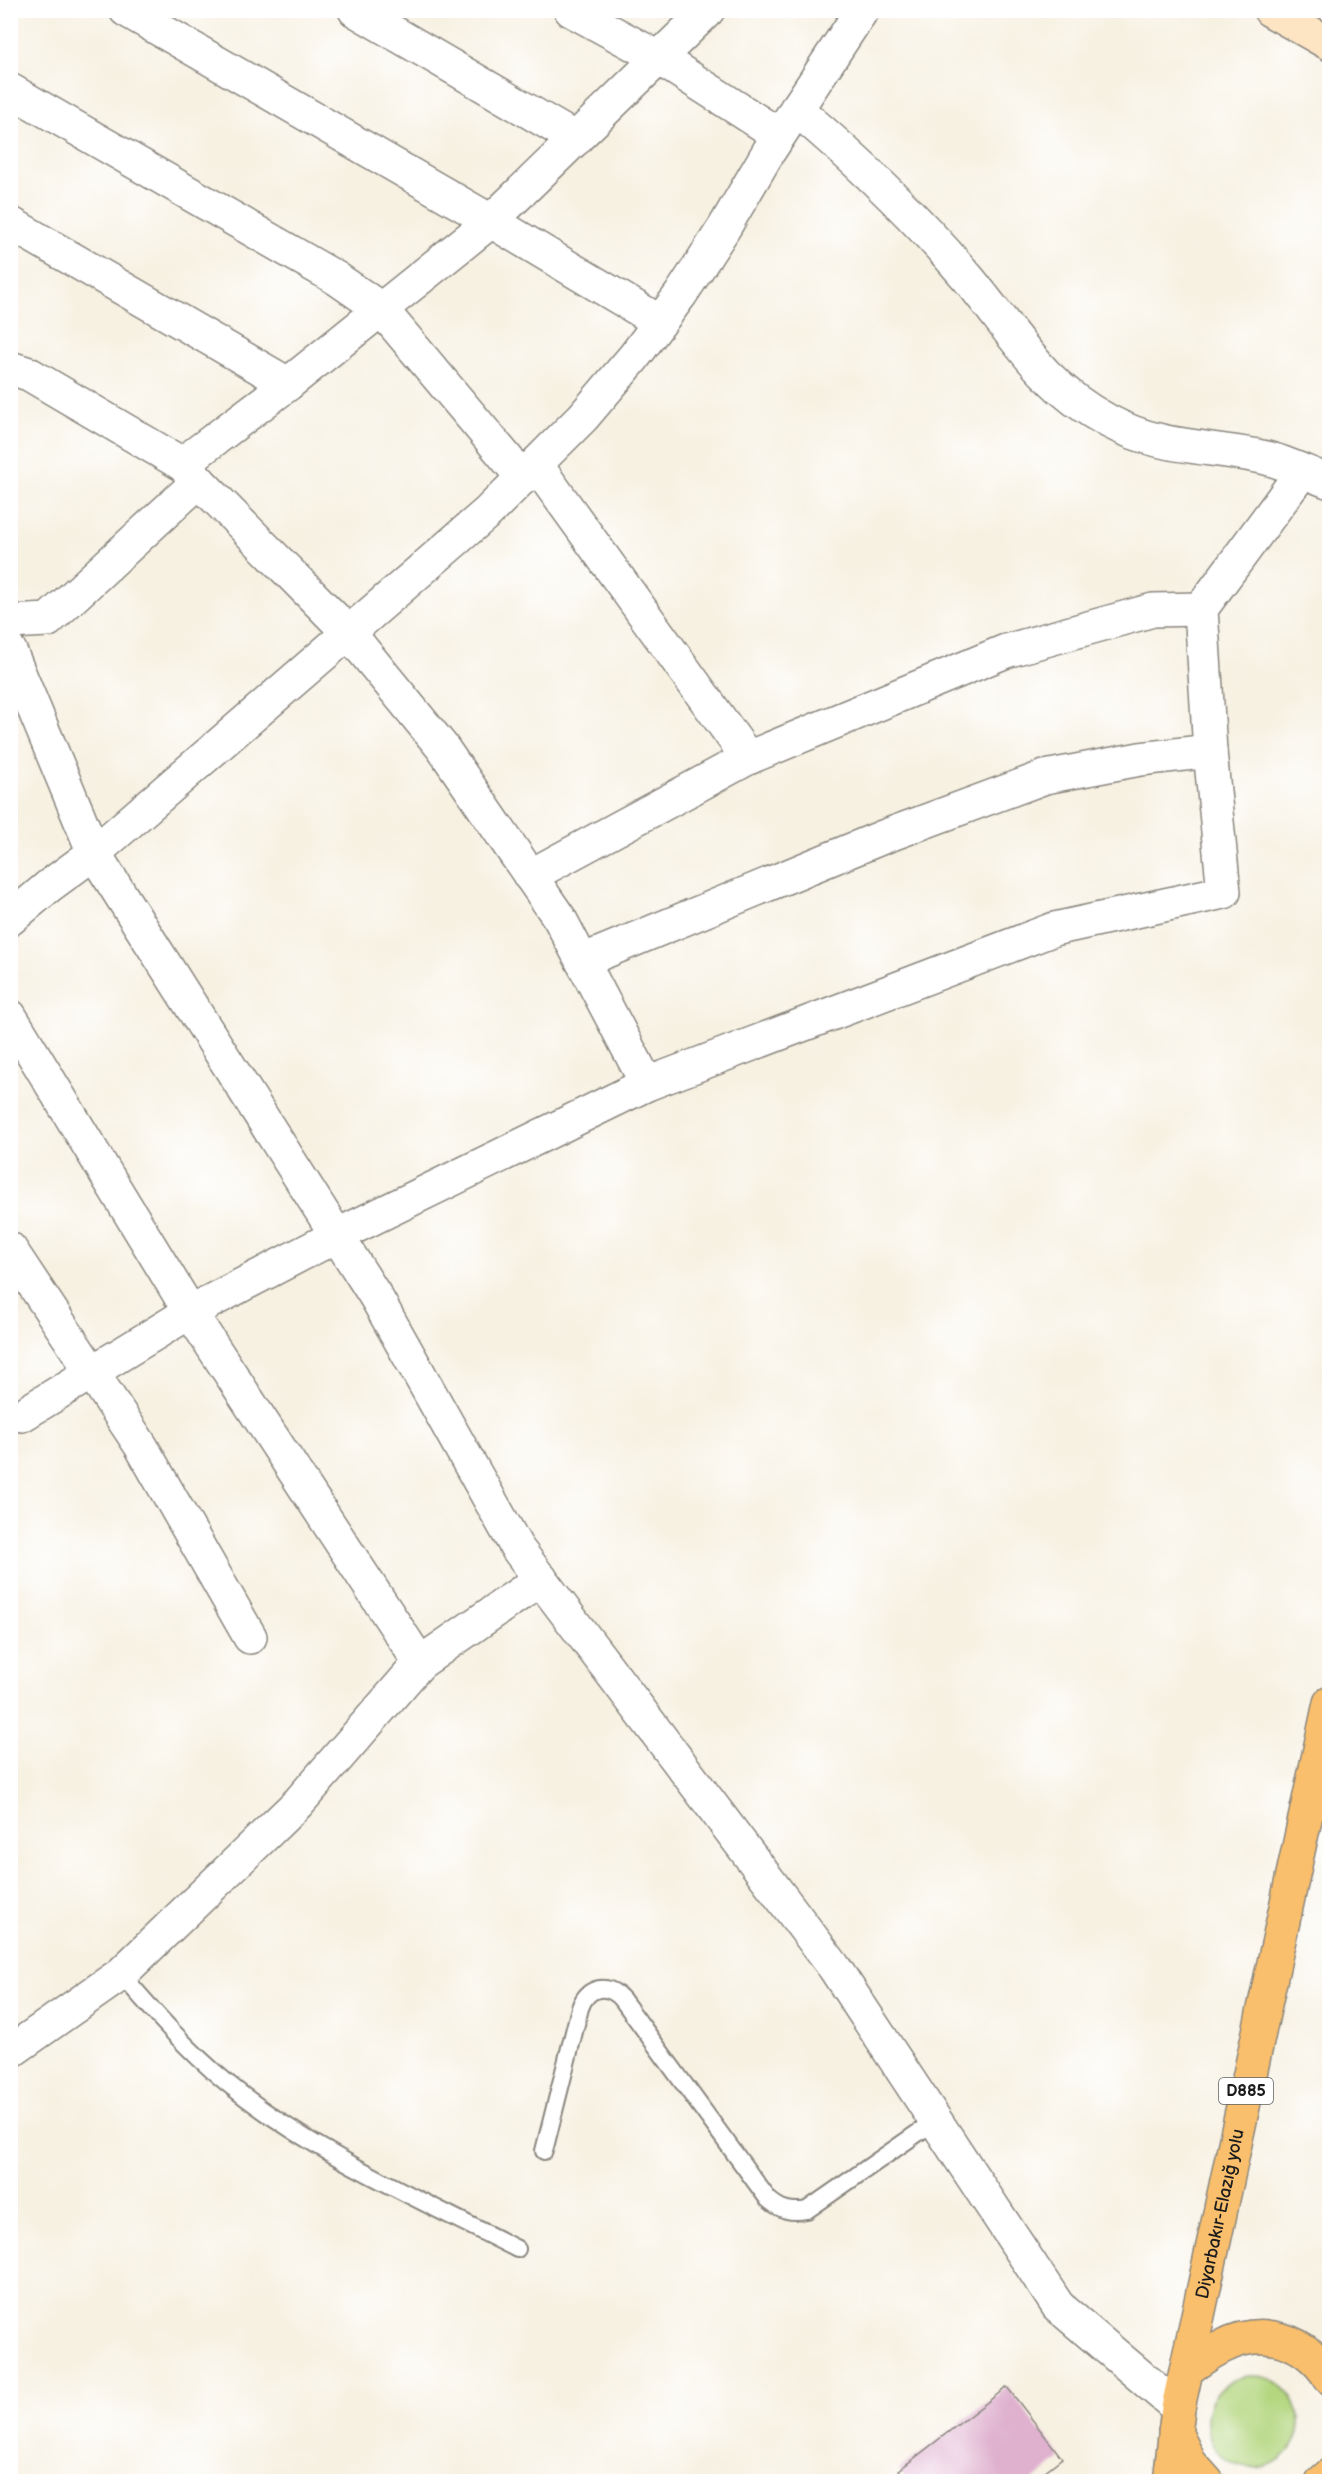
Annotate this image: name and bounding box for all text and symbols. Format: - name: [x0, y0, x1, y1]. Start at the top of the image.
- road number: D885: [1219, 2078, 1273, 2104]
- street label: Diyarbakır-Elazığ yolu: [1191, 2127, 1248, 2301]

